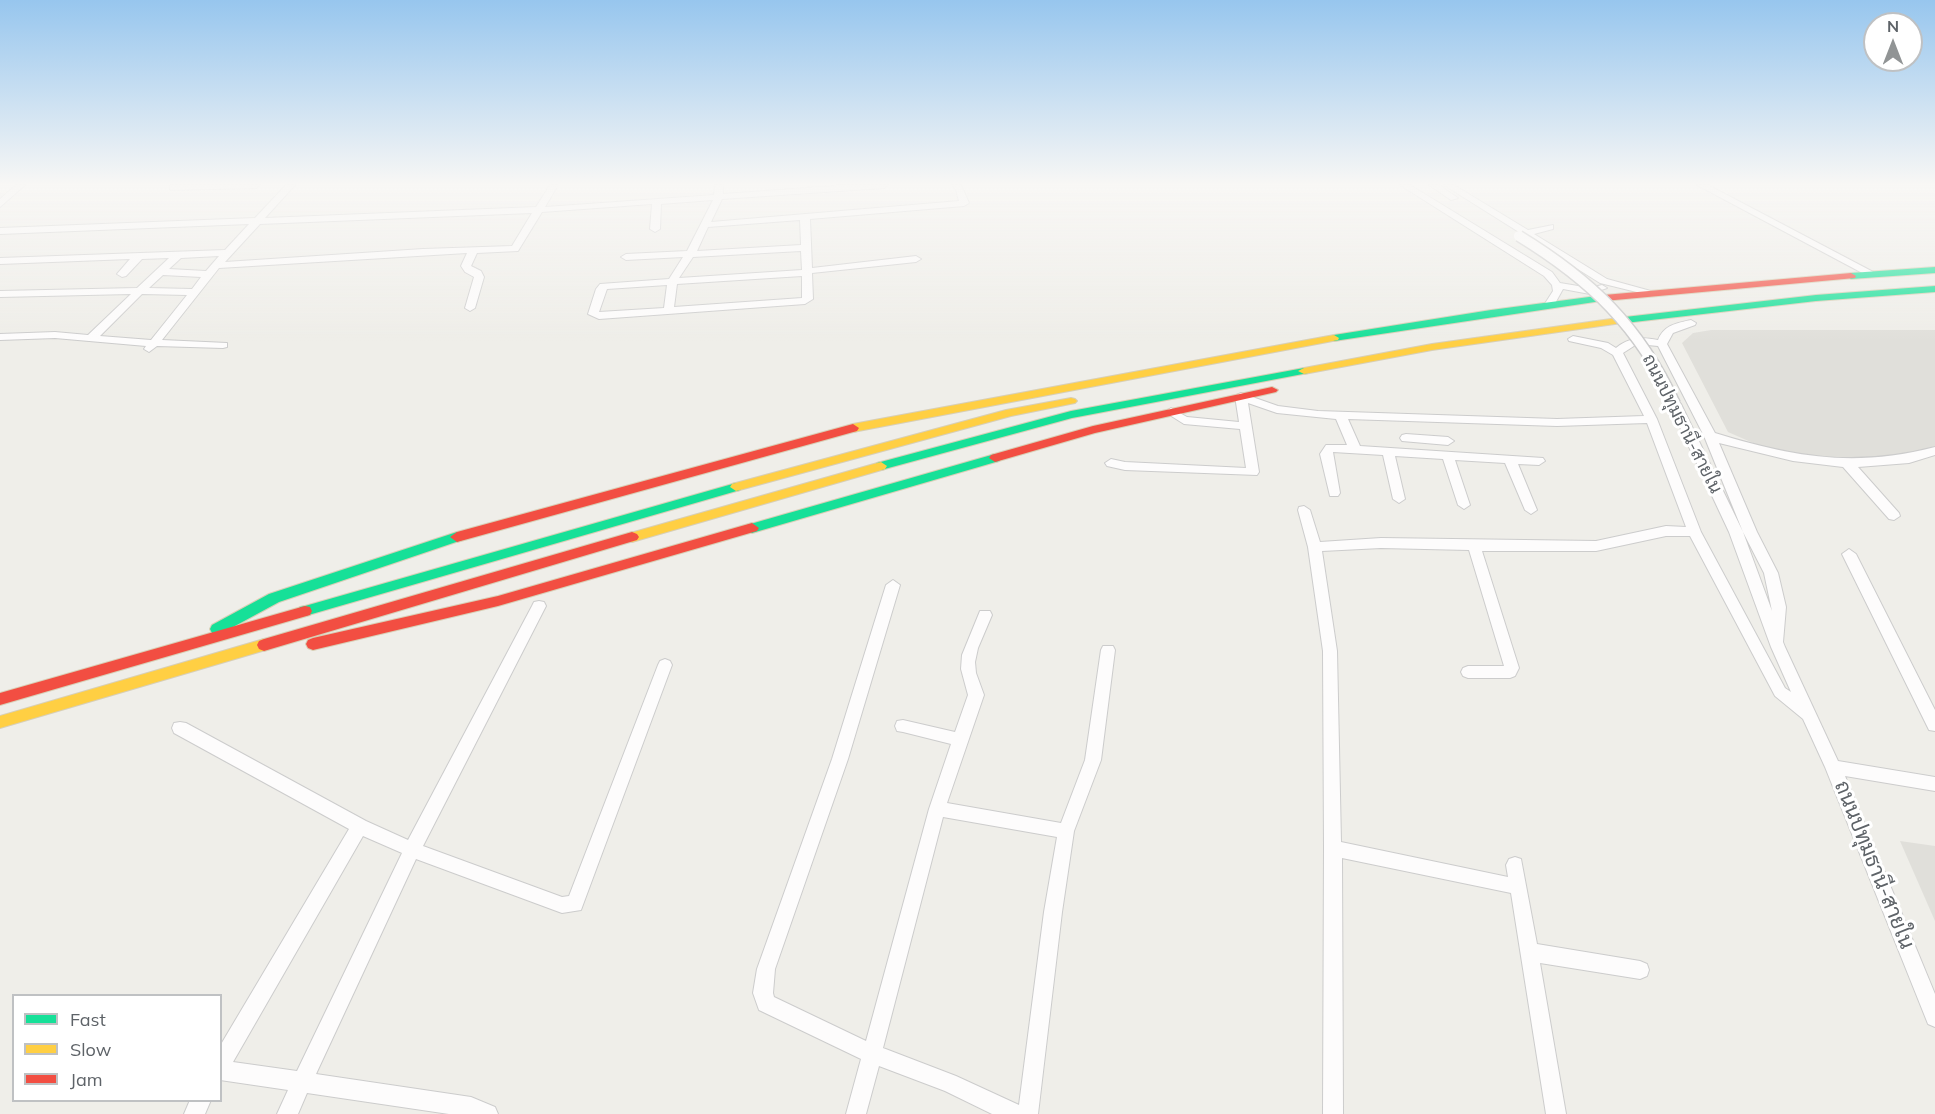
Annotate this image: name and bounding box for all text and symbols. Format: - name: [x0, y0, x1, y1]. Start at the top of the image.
- north arrow: [1863, 12, 1923, 72]
- text: N: [1887, 16, 1899, 36]
- street label: ถนนปทุมธานี-สายใน: [1638, 351, 1726, 497]
- street label: ถนนปทุมธานี-สายใน: [1829, 777, 1919, 953]
- legend: [12, 994, 222, 1102]
- text: Fast: [70, 1008, 106, 1031]
- text: Slow: [70, 1038, 111, 1061]
- text: Jam: [70, 1068, 103, 1091]

